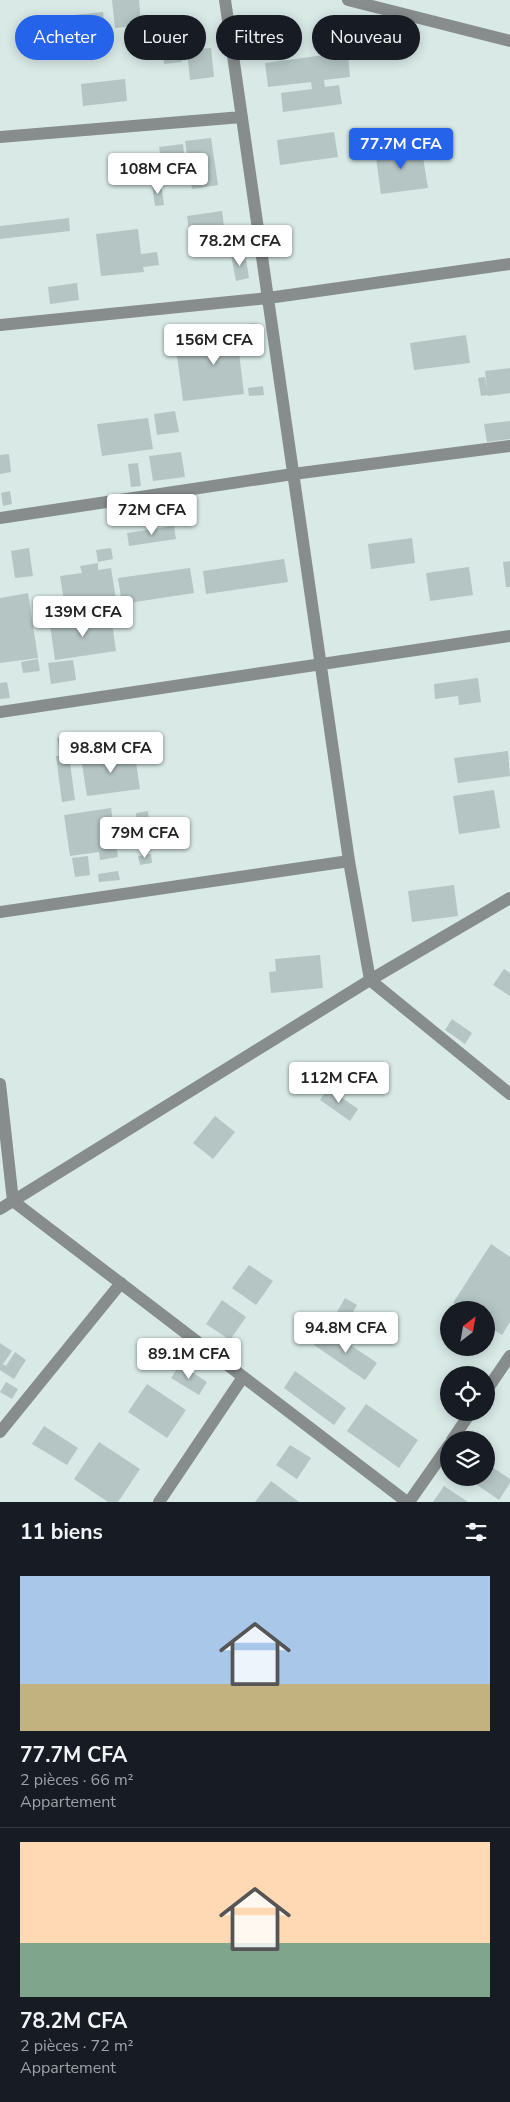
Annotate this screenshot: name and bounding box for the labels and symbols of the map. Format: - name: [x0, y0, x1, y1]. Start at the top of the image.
- pin: 77.7M CFA: [344, 128, 458, 170]
- pin: 108M CFA: [106, 152, 210, 195]
- pin: 78.2M CFA: [183, 224, 297, 267]
- pin: 156M CFA: [162, 324, 266, 366]
- pin: 72M CFA: [106, 494, 198, 536]
- pin: 139M CFA: [31, 596, 135, 638]
- pin: 98.8M CFA: [54, 732, 168, 774]
- pin: 79M CFA: [99, 816, 191, 859]
- pin: 112M CFA: [287, 1062, 391, 1104]
- north arrow: [440, 1301, 495, 1356]
- pin: 94.8M CFA: [289, 1312, 403, 1354]
- pin: 89.1M CFA: [132, 1338, 246, 1380]

